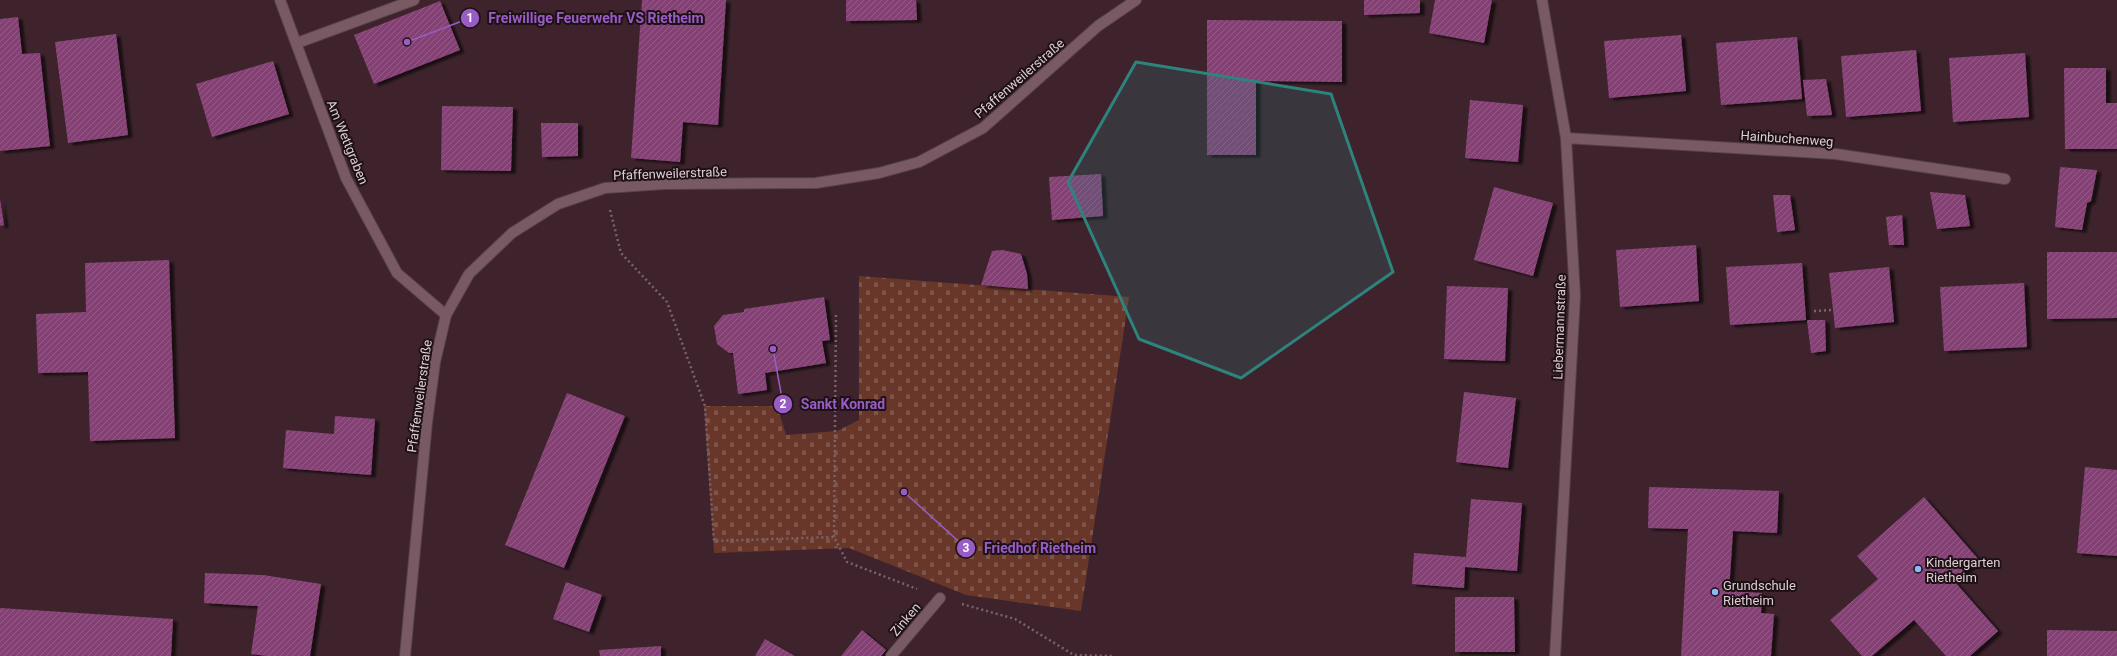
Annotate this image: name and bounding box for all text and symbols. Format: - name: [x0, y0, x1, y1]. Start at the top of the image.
- callout: Freiwillige Feuerwehr VS Rietheim: [460, 5, 711, 31]
- text: Freiwillige Feuerwehr VS Rietheim: [488, 10, 704, 26]
- text: 1: [467, 11, 473, 25]
- street label: Pfaffenweilerstraße: [971, 35, 1067, 121]
- street label: Am Wettgraben: [324, 98, 371, 187]
- street label: Hainbuchenweg: [1740, 128, 1834, 149]
- street label: Pfaffenweilerstraße: [613, 164, 727, 183]
- street label: Liebermannstraße: [1550, 274, 1569, 380]
- street label: Pfaffenweilerstraße: [404, 339, 435, 453]
- callout: Sankt Konrad: [773, 391, 894, 417]
- text: Sankt Konrad: [801, 396, 885, 412]
- text: 2: [780, 397, 787, 411]
- callout: Friedhof Rietheim: [956, 535, 1104, 561]
- text: Friedhof Rietheim: [984, 540, 1096, 556]
- text: 3: [963, 541, 970, 555]
- place label: Kindergarten Rietheim: [1926, 555, 2000, 585]
- marker: Kindergarten Rietheim: [1913, 564, 1923, 574]
- place label: Grundschule Rietheim: [1723, 578, 1796, 608]
- marker: Grundschule Rietheim: [1710, 587, 1720, 597]
- street label: Zinken: [887, 600, 924, 639]

